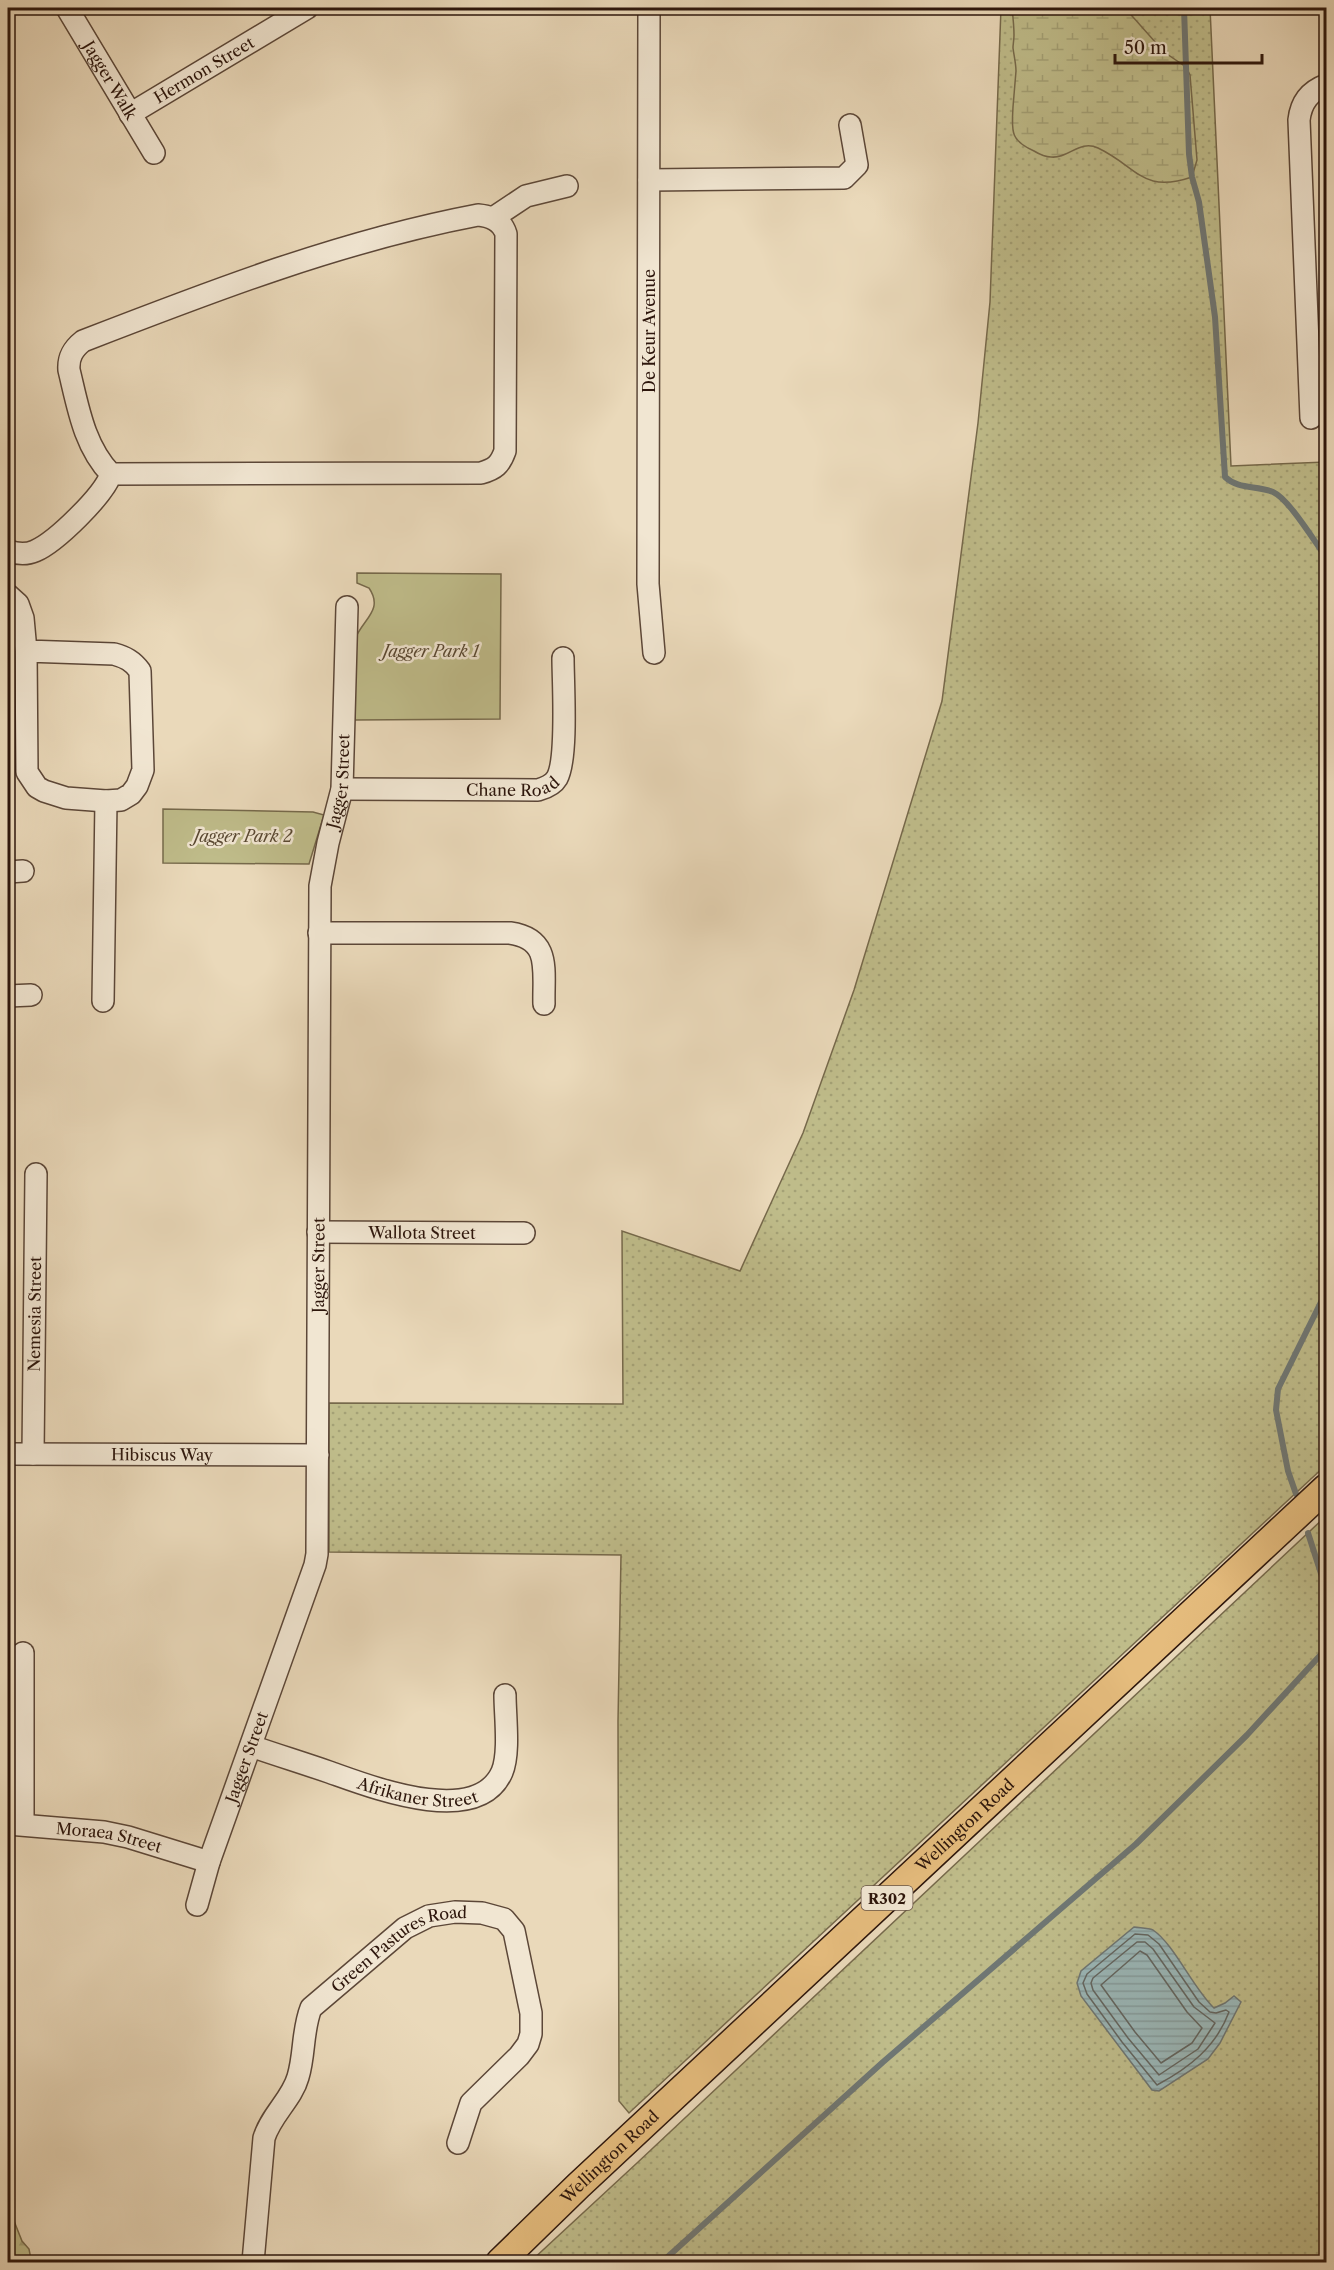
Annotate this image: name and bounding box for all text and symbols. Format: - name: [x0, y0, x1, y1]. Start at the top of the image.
- scale bar: [1115, 27, 1262, 65]
- street label: Hermon Street: [150, 32, 258, 108]
- street label: Jagger Walk: [77, 34, 142, 124]
- text: 50 m: [1124, 37, 1167, 59]
- street label: De Keur Avenue: [639, 269, 659, 393]
- park label: Jagger Park 1: [378, 641, 480, 661]
- street label: Jagger Street: [321, 733, 354, 834]
- street label: Chane Road: [466, 772, 564, 800]
- park label: Jagger Park 2: [189, 826, 293, 846]
- street label: Jagger Street: [308, 1217, 329, 1316]
- street label: Wallota Street: [367, 1222, 476, 1243]
- street label: Nemesia Street: [24, 1256, 45, 1372]
- street label: Hibiscus Way: [111, 1444, 214, 1465]
- street label: Jagger Street: [220, 1708, 272, 1808]
- street label: Afrikaner Street: [354, 1772, 481, 1811]
- street label: Wellington Road: [911, 1774, 1018, 1876]
- street label: Moraea Street: [55, 1818, 165, 1857]
- road number: R302: [862, 1886, 912, 1910]
- street label: Green Pastures Road: [327, 1902, 468, 1997]
- street label: Wellington Road: [556, 2106, 663, 2208]

